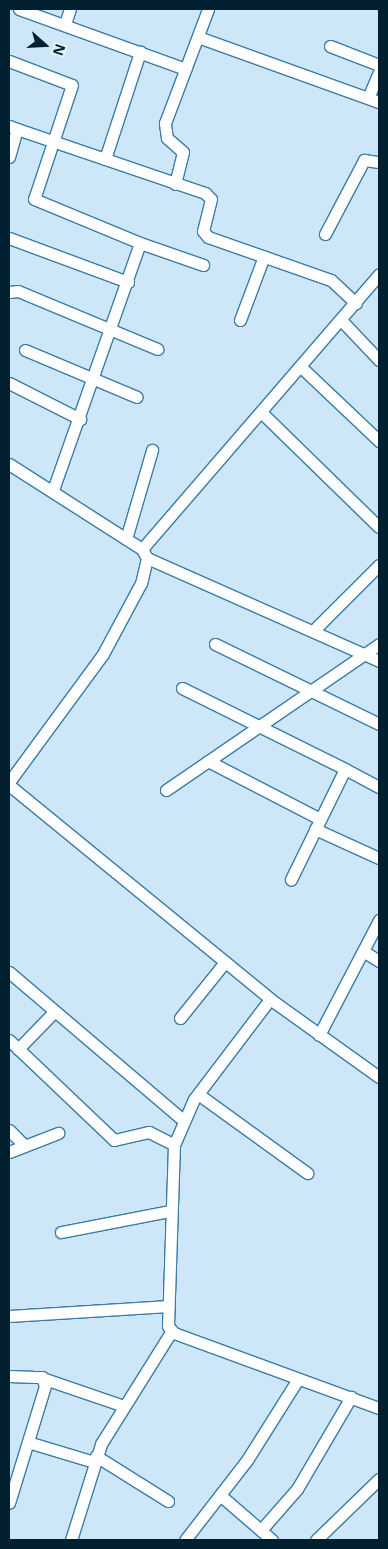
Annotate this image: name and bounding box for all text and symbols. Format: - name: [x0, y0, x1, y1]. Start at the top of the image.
- north arrow: [20, 20, 70, 70]
- text: N: [49, 42, 70, 59]

